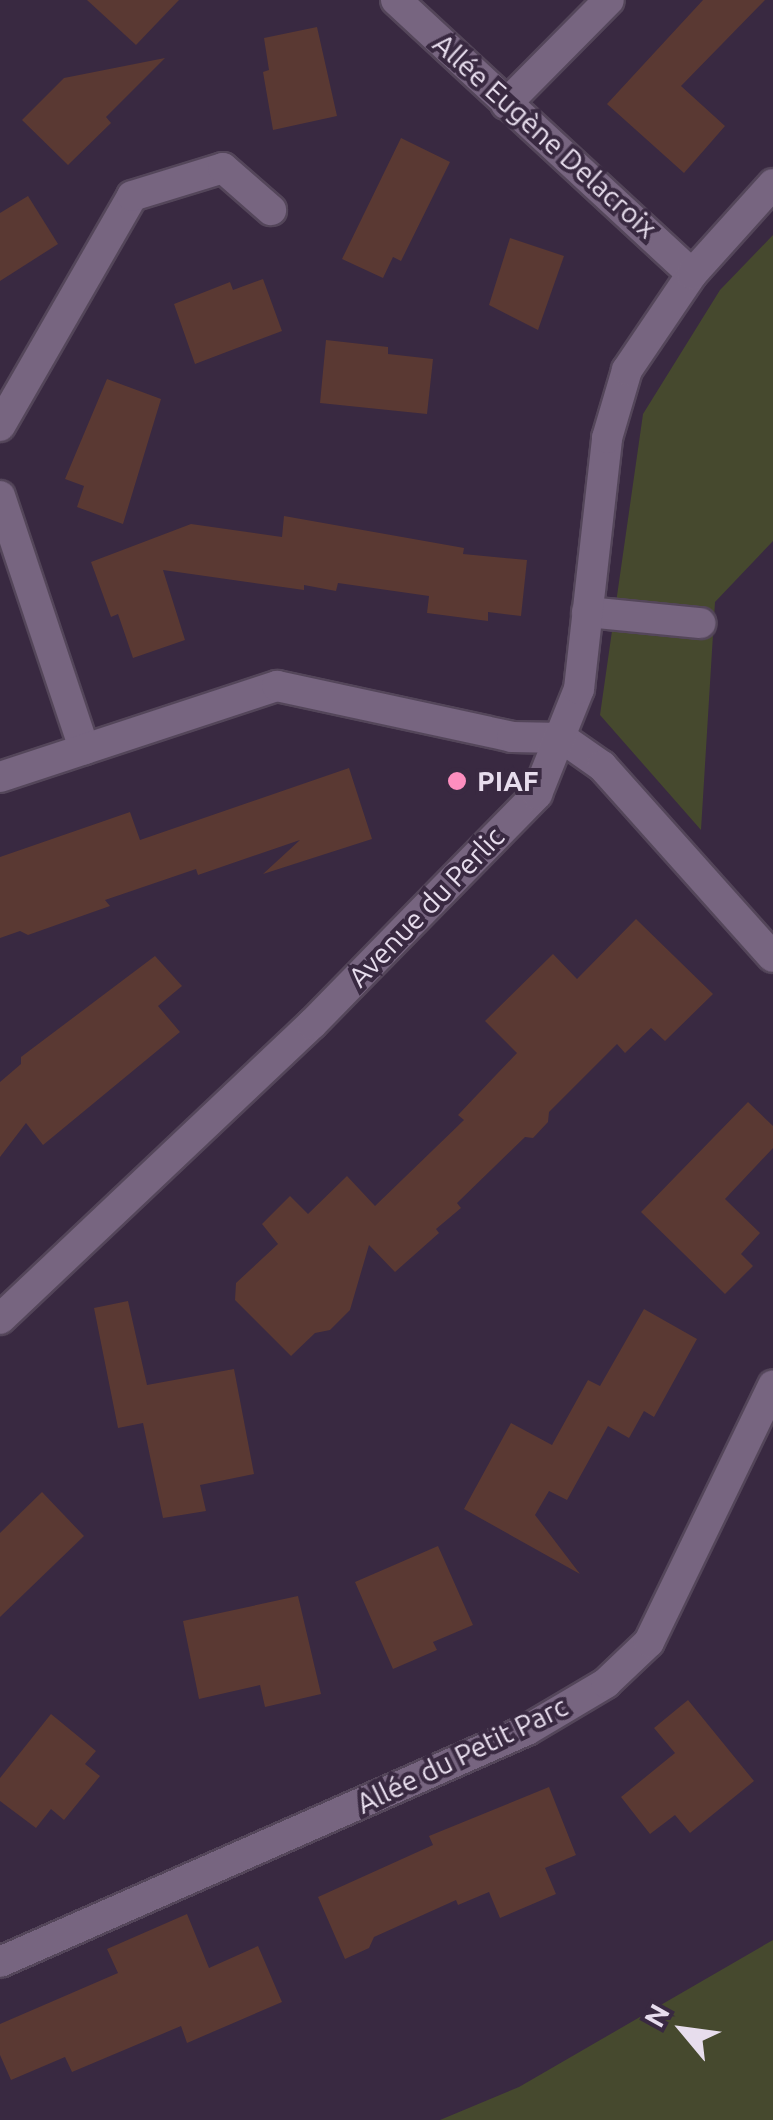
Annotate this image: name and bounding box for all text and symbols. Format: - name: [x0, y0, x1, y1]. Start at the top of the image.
- street label: Allée Eugène Delacroix: [426, 27, 664, 245]
- place label: PIAF: [477, 764, 539, 798]
- marker: PIAF: [446, 770, 468, 792]
- street label: Avenue du Perlic: [341, 820, 511, 994]
- street label: Allée du Petit Parc: [351, 1689, 573, 1821]
- north arrow: [633, 1980, 733, 2080]
- text: N: [638, 1999, 675, 2032]

